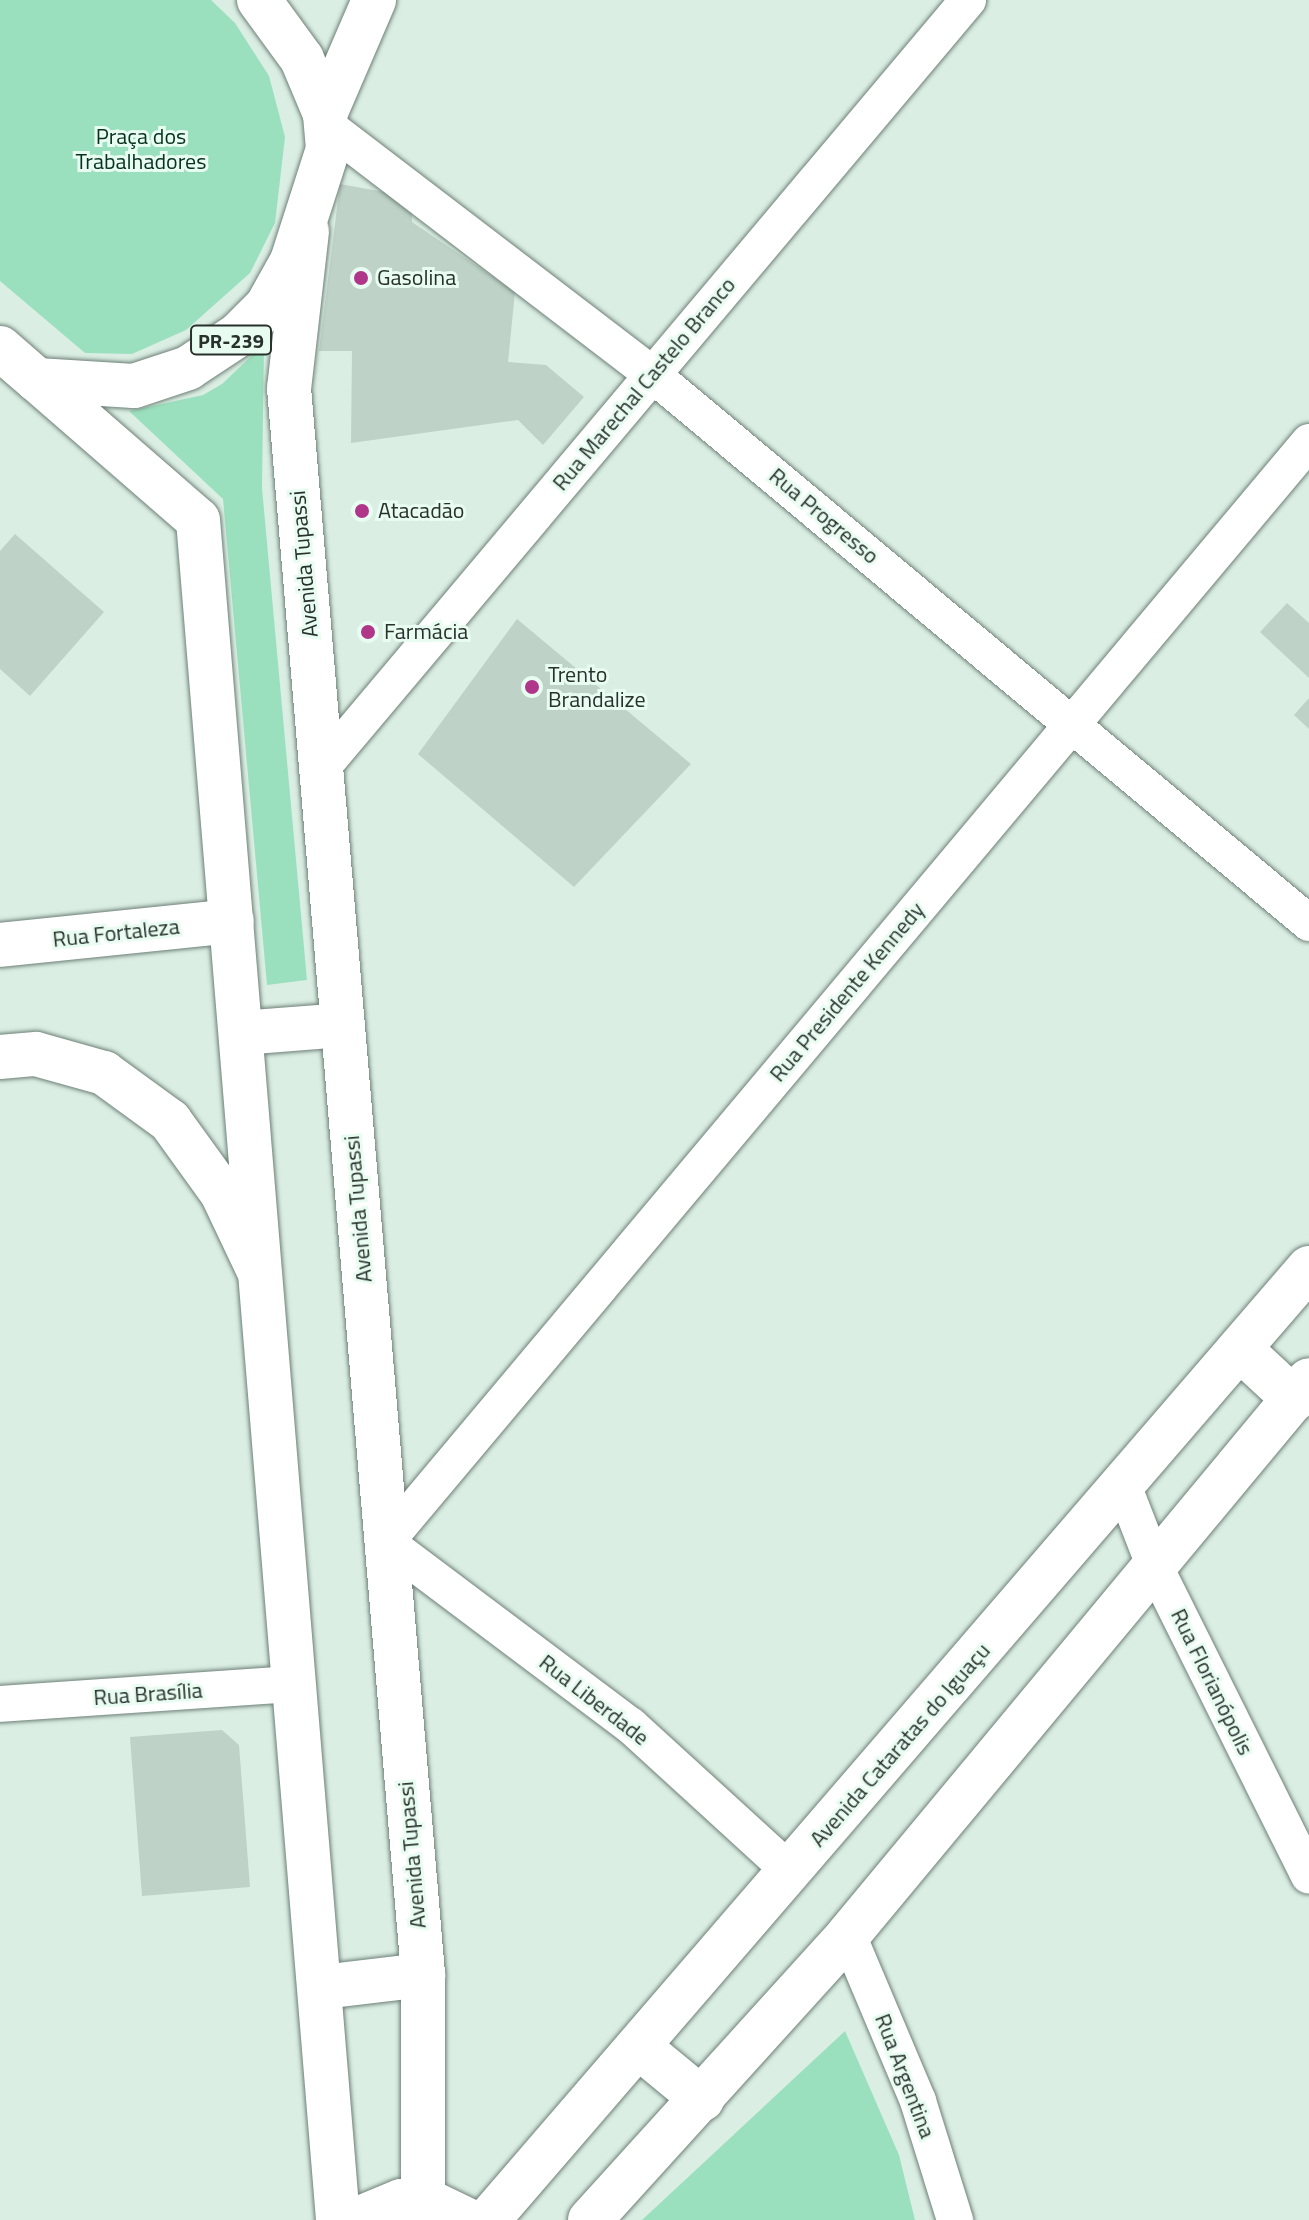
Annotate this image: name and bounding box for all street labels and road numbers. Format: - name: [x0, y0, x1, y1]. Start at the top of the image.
- street label: Rua Marechal Castelo Branco: [547, 272, 741, 496]
- road number: PR-239: [189, 324, 273, 356]
- street label: Rua Progresso: [764, 463, 884, 569]
- street label: Avenida Tupassi: [284, 489, 324, 639]
- street label: Rua Presidente Kennedy: [764, 897, 930, 1087]
- street label: Rua Fortaleza: [51, 913, 181, 953]
- street label: Avenida Tupassi: [338, 1134, 378, 1284]
- street label: Rua Florianópolis: [1165, 1605, 1259, 1759]
- street label: Avenida Cataratas do Iguaçu: [804, 1638, 996, 1852]
- street label: Rua Liberdade: [534, 1649, 654, 1751]
- street label: Rua Brasília: [93, 1677, 203, 1711]
- street label: Avenida Tupassi: [392, 1780, 432, 1930]
- street label: Rua Argentina: [869, 2010, 941, 2142]

